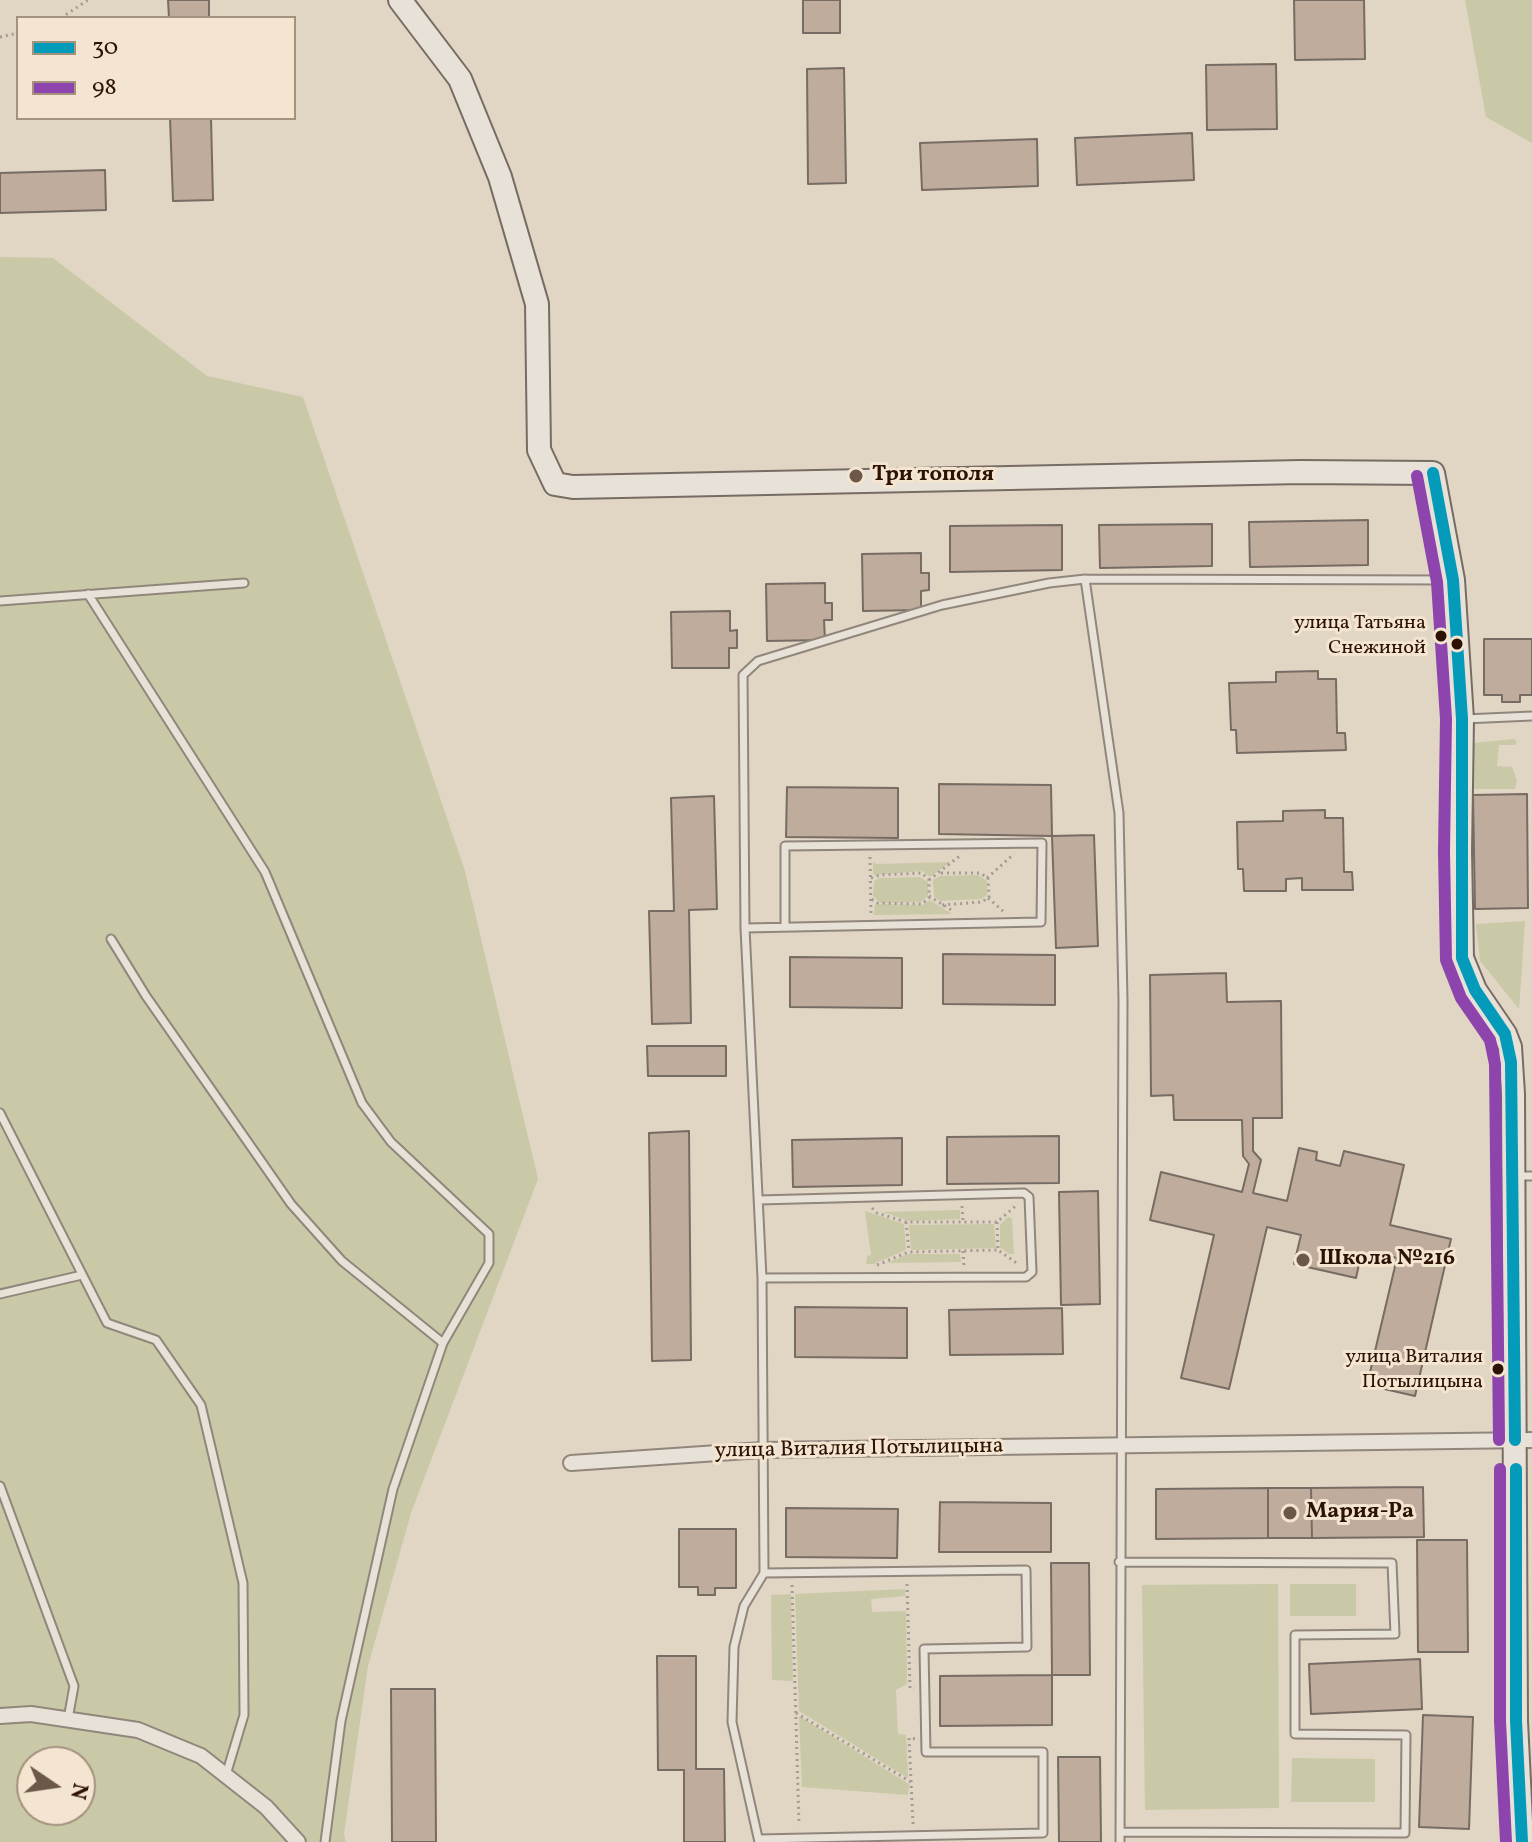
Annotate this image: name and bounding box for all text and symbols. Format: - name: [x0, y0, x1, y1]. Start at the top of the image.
- legend: [16, 16, 296, 120]
- text: 30: [92, 31, 118, 65]
- text: 98: [92, 71, 117, 105]
- place label: Три тополя: [872, 463, 994, 489]
- marker: Три тополя: [847, 467, 865, 485]
- place label: улица Татьяна Снежиной: [1294, 612, 1426, 659]
- marker: улица Татьяна Снежиной: [1433, 628, 1449, 644]
- unlabelled marker: [1449, 636, 1465, 652]
- place label: Школа №216: [1319, 1247, 1455, 1273]
- marker: Школа №216: [1294, 1251, 1312, 1269]
- place label: улица Виталия Потылицына: [1345, 1346, 1483, 1393]
- marker: улица Виталия Потылицына: [1490, 1361, 1506, 1377]
- street label: улица Виталия Потылицына: [714, 1434, 1004, 1466]
- place label: Мария-Ра: [1306, 1500, 1414, 1526]
- marker: Мария-Ра: [1281, 1504, 1299, 1522]
- north arrow: [16, 1746, 96, 1826]
- text: N: [61, 1780, 95, 1802]

